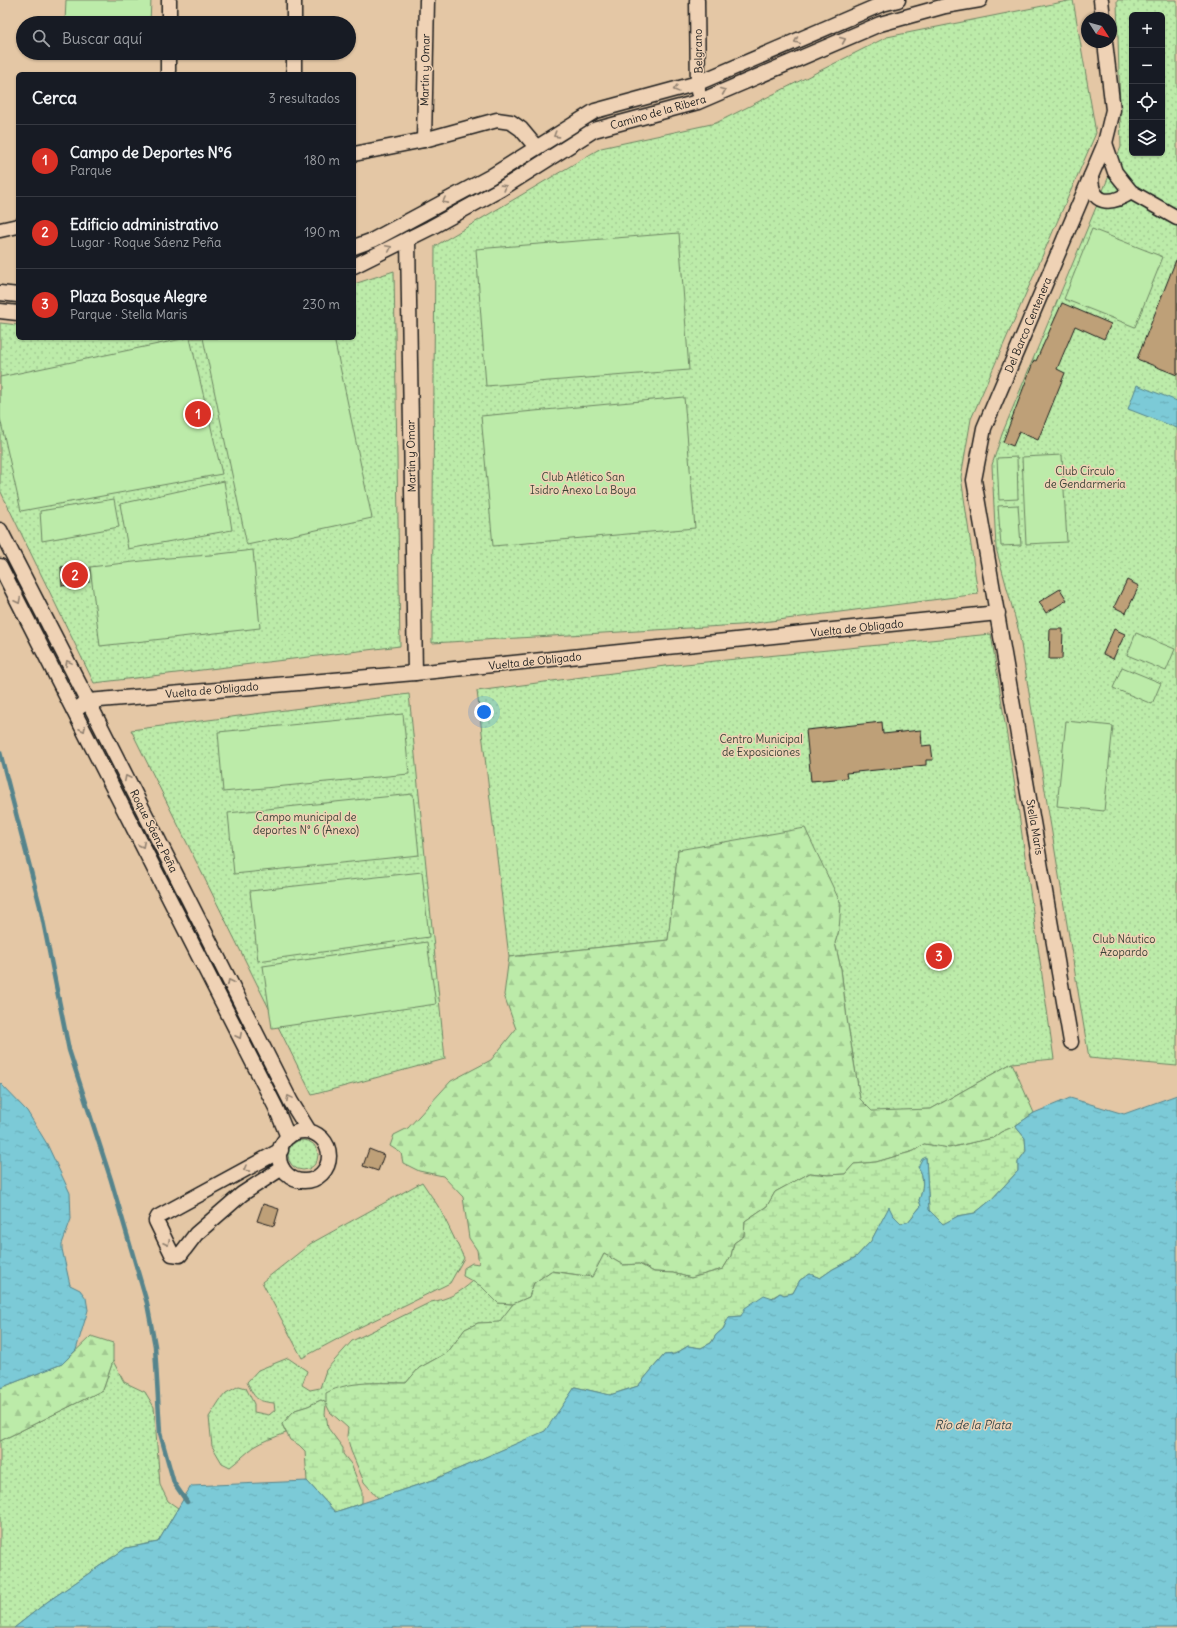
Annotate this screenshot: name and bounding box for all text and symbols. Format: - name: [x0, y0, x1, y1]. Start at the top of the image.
- north arrow: [1081, 12, 1117, 48]
- map controls: [1129, 12, 1165, 156]
- button: +: [1129, 12, 1165, 48]
- search box: [16, 16, 356, 60]
- icon: search: [30, 27, 52, 49]
- street label: Belgrano: [691, 28, 705, 74]
- text: Buscar aquí: [62, 29, 142, 48]
- street label: Martín y Omar: [417, 33, 433, 106]
- one-way arrow: [794, 36, 801, 44]
- one-way arrow: [838, 37, 846, 45]
- button: −: [1129, 48, 1165, 84]
- one-way arrow: [673, 84, 680, 93]
- button: locate: [1129, 84, 1165, 120]
- text: Cerca: [32, 87, 77, 109]
- one-way arrow: [719, 88, 727, 96]
- text: 3 resultados: [269, 90, 340, 107]
- street label: Camino de la Ribera: [608, 92, 708, 132]
- button: layers: [1129, 120, 1165, 156]
- one-way arrow: [553, 130, 560, 138]
- text: Campo de Deportes Nº6: [70, 143, 232, 162]
- text: 1: [42, 152, 48, 169]
- text: 180 m: [304, 152, 340, 169]
- text: Parque: [70, 162, 112, 179]
- one-way arrow: [500, 184, 507, 192]
- one-way arrow: [441, 197, 449, 204]
- text: Edificio administrativo: [70, 215, 218, 234]
- text: 2: [41, 224, 49, 241]
- text: 190 m: [304, 224, 340, 241]
- text: Lugar · Roque Sáenz Peña: [70, 234, 222, 251]
- one-way arrow: [385, 245, 392, 253]
- street label: Del Barco Centenera: [1002, 275, 1054, 375]
- text: Plaza Bosque Alegre: [70, 287, 207, 306]
- text: 3: [41, 296, 49, 313]
- text: 230 m: [302, 296, 340, 313]
- text: Parque · Stella Maris: [70, 306, 187, 323]
- pin: 1: [185, 399, 211, 429]
- street label: Martín y Omar: [403, 419, 419, 492]
- park label: Club Círculo de Gendarmería: [1044, 464, 1126, 491]
- park label: Club Atlético San Isidro Anexo La Boya: [530, 470, 636, 497]
- pin: 2: [62, 560, 88, 590]
- one-way arrow: [13, 597, 20, 604]
- street label: Vuelta de Obligado: [810, 616, 904, 640]
- street label: Vuelta de Obligado: [488, 649, 582, 673]
- one-way arrow: [65, 659, 73, 667]
- street label: Vuelta de Obligado: [165, 679, 259, 701]
- your location: [474, 702, 494, 722]
- one-way arrow: [79, 725, 86, 732]
- park label: Centro Municipal de Exposiciones: [719, 732, 803, 759]
- one-way arrow: [125, 775, 132, 783]
- street label: Roque Sáenz Peña: [127, 787, 181, 875]
- street label: Stella Maris: [1023, 798, 1047, 856]
- park label: Campo municipal de deportes N° 6 (Anexo): [253, 810, 359, 837]
- one-way arrow: [137, 840, 145, 848]
- park label: Club Náutico Azopardo: [1093, 932, 1155, 959]
- pin: 3: [926, 941, 952, 971]
- one-way arrow: [227, 979, 235, 986]
- one-way arrow: [234, 1031, 242, 1039]
- one-way arrow: [286, 1095, 293, 1102]
- one-way arrow: [243, 1164, 250, 1171]
- one-way arrow: [162, 1239, 170, 1246]
- water label: Río de la Plata: [935, 1417, 1012, 1432]

